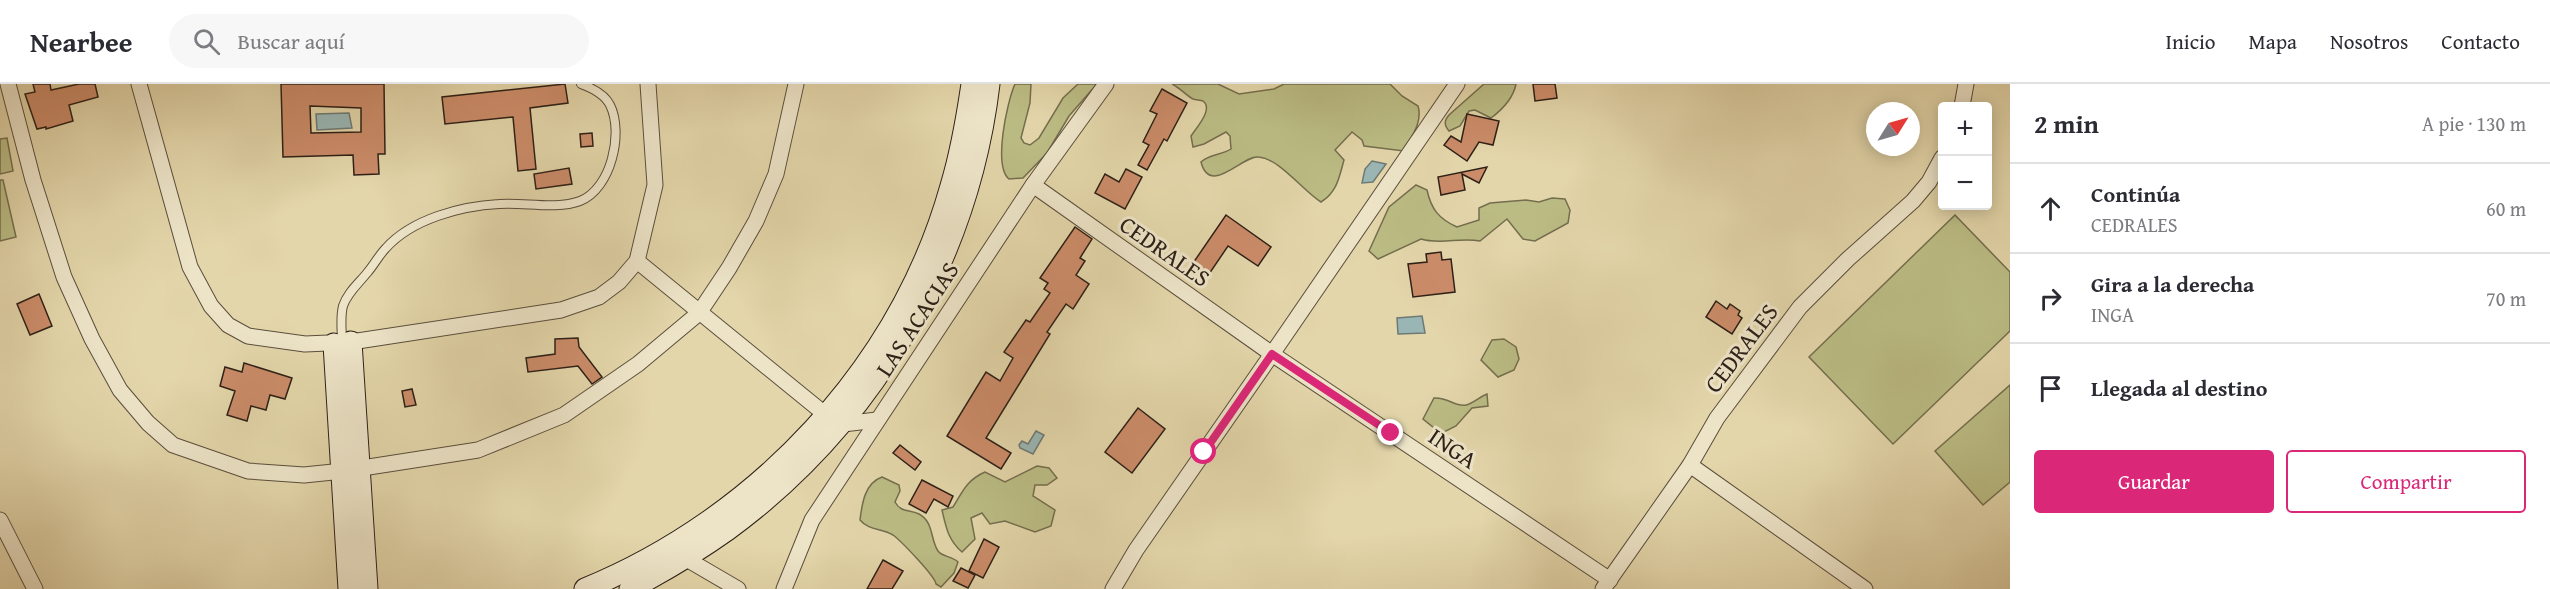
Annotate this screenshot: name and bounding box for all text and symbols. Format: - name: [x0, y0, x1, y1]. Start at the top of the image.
- search box: [169, 14, 589, 68]
- text: Nearbee: [30, 21, 133, 62]
- icon: search: [190, 25, 223, 58]
- text: Buscar aquí: [238, 25, 345, 57]
- text: Inicio: [2166, 26, 2216, 57]
- text: Mapa: [2249, 26, 2297, 57]
- text: Nosotros: [2330, 26, 2408, 57]
- text: Contacto: [2441, 26, 2520, 57]
- north arrow: [1866, 102, 1920, 156]
- map controls: [1938, 102, 1992, 210]
- button: +: [1938, 102, 1992, 156]
- text: 2 min: [2034, 104, 2099, 143]
- text: A pie · 130 m: [2422, 109, 2526, 138]
- button: −: [1938, 156, 1992, 210]
- text: Continúa: [2091, 178, 2180, 210]
- icon: ahead: [2034, 192, 2067, 225]
- text: 60 m: [2486, 194, 2526, 223]
- street label: CEDRALES: [1112, 207, 1218, 295]
- text: CEDRALES: [2091, 210, 2177, 239]
- street label: LAS ACACIAS: [867, 255, 967, 383]
- text: Gira a la derecha: [2091, 268, 2254, 300]
- icon: right: [2034, 282, 2067, 315]
- text: 70 m: [2486, 284, 2526, 313]
- street label: CEDRALES: [1696, 296, 1786, 400]
- text: INGA: [2091, 300, 2134, 329]
- icon: arrive: [2034, 372, 2067, 405]
- text: Llegada al destino: [2091, 372, 2267, 404]
- route end: [1377, 419, 1403, 445]
- street label: INGA: [1422, 419, 1485, 477]
- route start: [1190, 438, 1216, 464]
- button: Guardar: [2034, 450, 2274, 513]
- button: Compartir: [2286, 450, 2526, 513]

